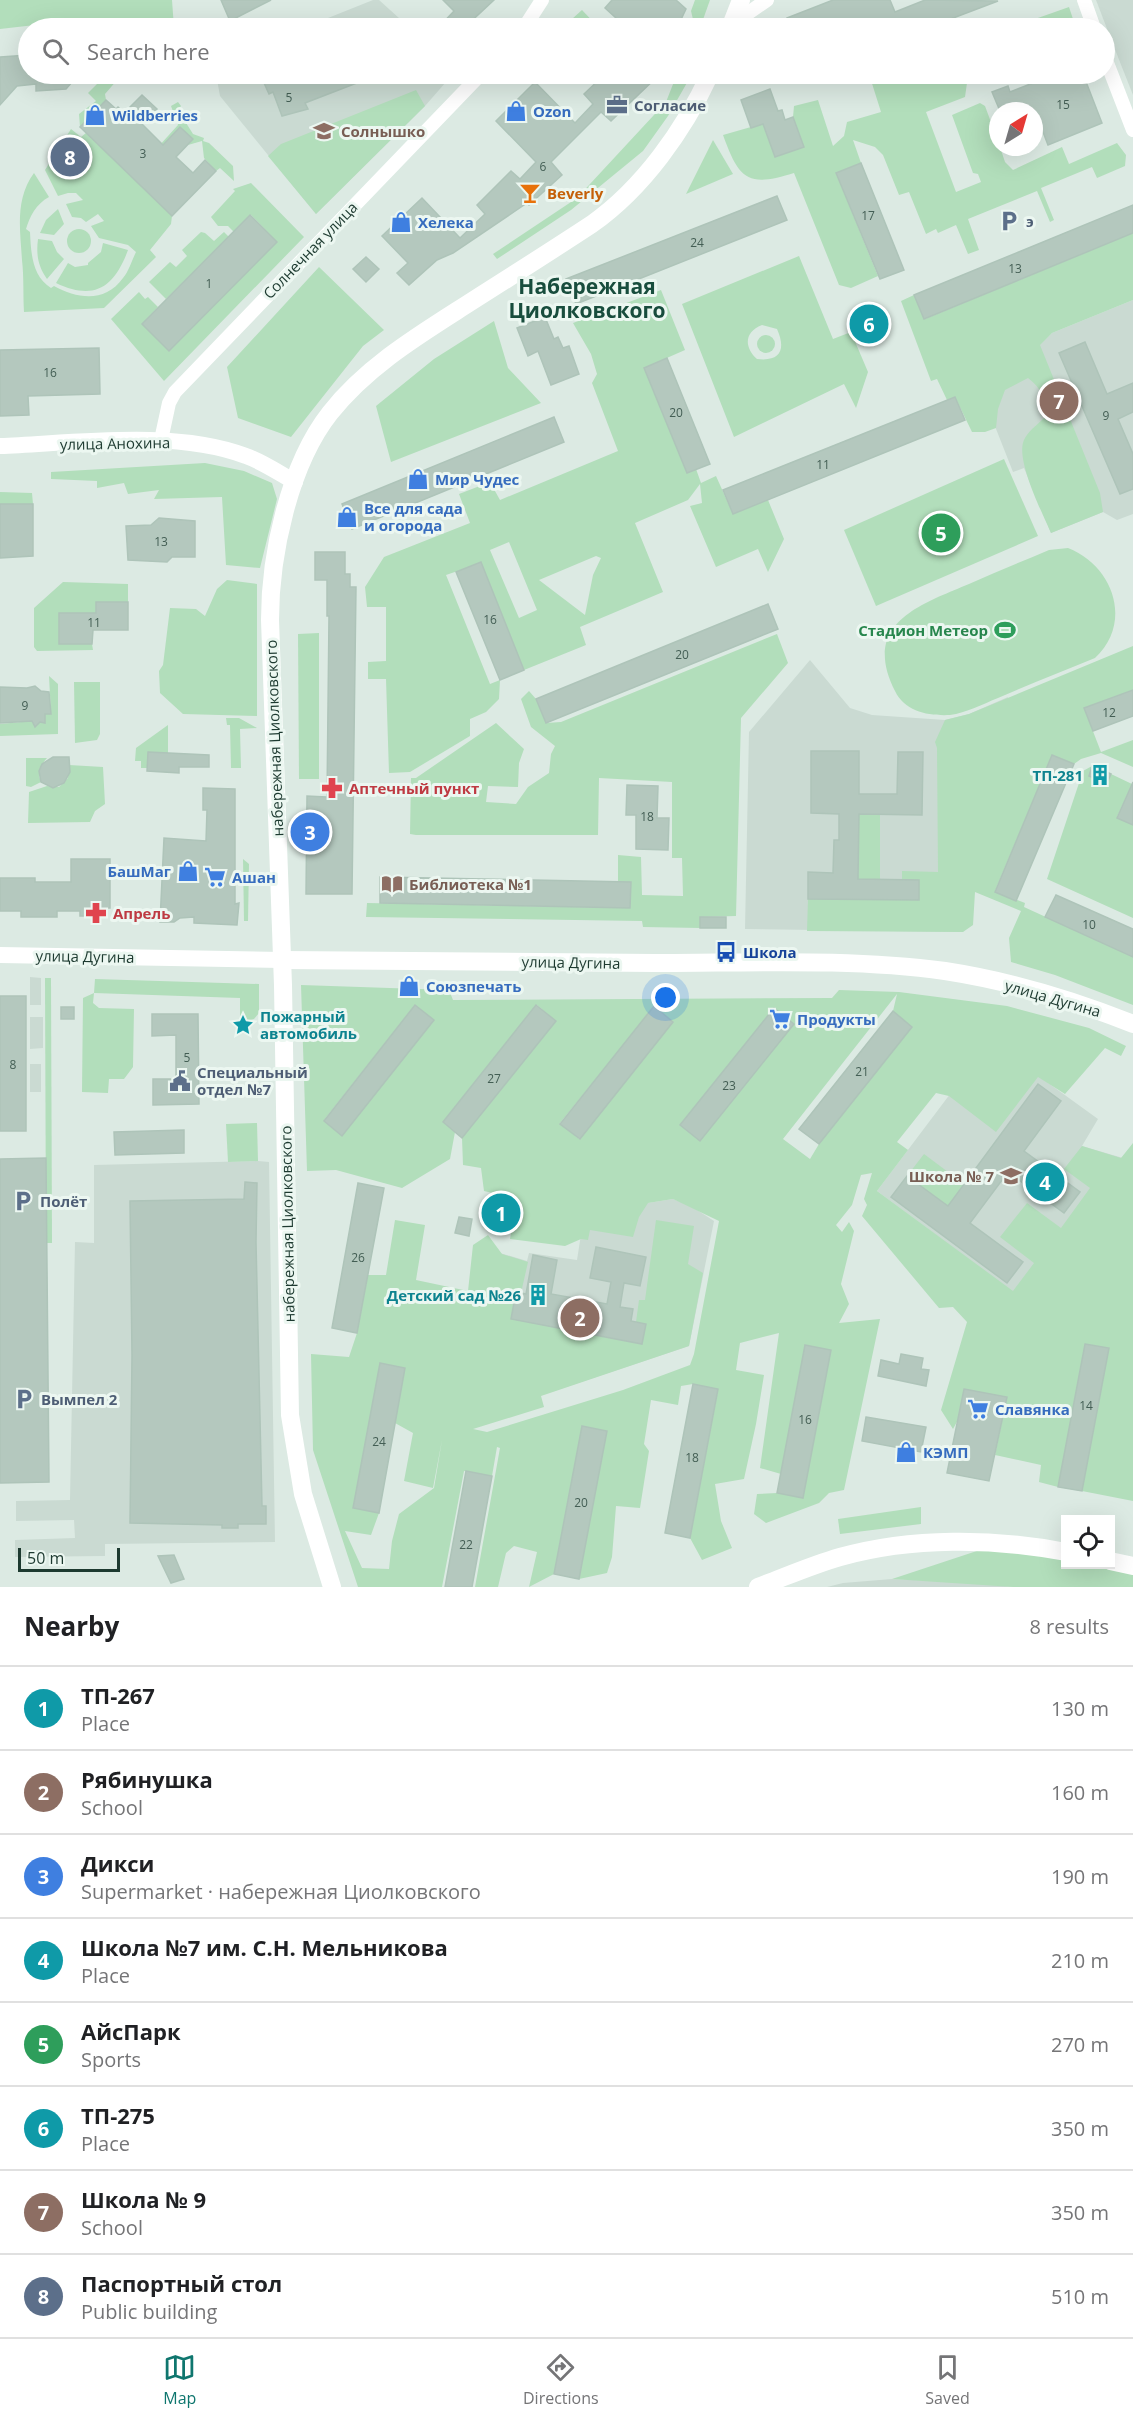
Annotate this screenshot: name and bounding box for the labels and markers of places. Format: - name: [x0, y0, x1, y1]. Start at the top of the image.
- office icon: Согласие: [605, 93, 629, 117]
- place label: Согласие: [634, 95, 706, 115]
- shop icon: Ozon: [504, 99, 528, 123]
- place label: Ozon: [533, 101, 571, 121]
- shop icon: Wildberries: [83, 103, 107, 127]
- place label: Wildberries: [112, 105, 198, 125]
- school or university icon: Солнышко: [312, 119, 336, 143]
- place label: Солнышко: [341, 121, 425, 141]
- pin: 8: [50, 134, 90, 180]
- bar icon: Beverly: [518, 181, 542, 205]
- place label: Beverly: [547, 183, 604, 203]
- parking icon: э: [997, 209, 1021, 233]
- shop icon: Хелека: [389, 210, 413, 234]
- place label: э: [1026, 211, 1034, 231]
- place label: Хелека: [418, 212, 474, 232]
- pin: 6: [850, 302, 888, 346]
- pin: 7: [1040, 378, 1078, 424]
- shop icon: Мир Чудес: [406, 467, 430, 491]
- place label: Мир Чудес: [435, 469, 520, 489]
- place label: Все для сада и огорода: [364, 498, 463, 535]
- shop icon: Все для сада и огорода: [335, 505, 359, 529]
- pin: 5: [922, 510, 960, 556]
- sports icon: Стадион Метеор: [993, 618, 1017, 642]
- place label: Стадион Метеор: [858, 620, 988, 640]
- building icon: ТП-281: [1088, 763, 1112, 787]
- place label: ТП-281: [1033, 765, 1083, 785]
- pharmacy icon: Аптечный пункт: [320, 776, 344, 800]
- place label: Аптечный пункт: [349, 778, 479, 798]
- pin: 3: [290, 810, 330, 854]
- shop icon: БашМаг: [176, 859, 200, 883]
- place label: БашМаг: [107, 861, 171, 881]
- supermarket icon: Ашан: [203, 865, 227, 889]
- place label: Ашан: [232, 867, 276, 887]
- library icon: Библиотека №1: [380, 872, 404, 896]
- place label: Библиотека №1: [409, 874, 532, 894]
- pharmacy icon: Апрель: [84, 901, 108, 925]
- place label: Апрель: [113, 903, 170, 923]
- bus stop icon: Школа: [714, 940, 738, 964]
- place label: Школа: [743, 942, 796, 962]
- shop icon: Союзпечать: [397, 974, 421, 998]
- place label: Союзпечать: [426, 976, 521, 996]
- place label: Пожарный автомобиль: [260, 1006, 357, 1043]
- supermarket icon: Продукты: [768, 1007, 792, 1031]
- place label: Продукты: [797, 1009, 876, 1029]
- place icon: Пожарный автомобиль: [231, 1013, 255, 1037]
- place label: Специальный отдел №7: [197, 1062, 308, 1099]
- public building icon: Специальный отдел №7: [168, 1069, 192, 1093]
- pin: 4: [1026, 1160, 1064, 1204]
- school or university icon: Школа № 7: [999, 1164, 1023, 1188]
- place label: Школа № 7: [909, 1166, 994, 1186]
- parking icon: Полёт: [11, 1189, 35, 1213]
- pin: 1: [482, 1190, 520, 1236]
- place label: Полёт: [40, 1191, 87, 1211]
- building icon: Детский сад №26: [526, 1283, 550, 1307]
- place label: Детский сад №26: [387, 1285, 521, 1305]
- pin: 2: [560, 1296, 600, 1340]
- parking icon: Вымпел 2: [12, 1387, 36, 1411]
- place label: Вымпел 2: [41, 1389, 118, 1409]
- supermarket icon: Славянка: [966, 1397, 990, 1421]
- place label: Славянка: [995, 1399, 1070, 1419]
- shop icon: КЭМП: [894, 1440, 918, 1464]
- place label: КЭМП: [923, 1442, 968, 1462]

